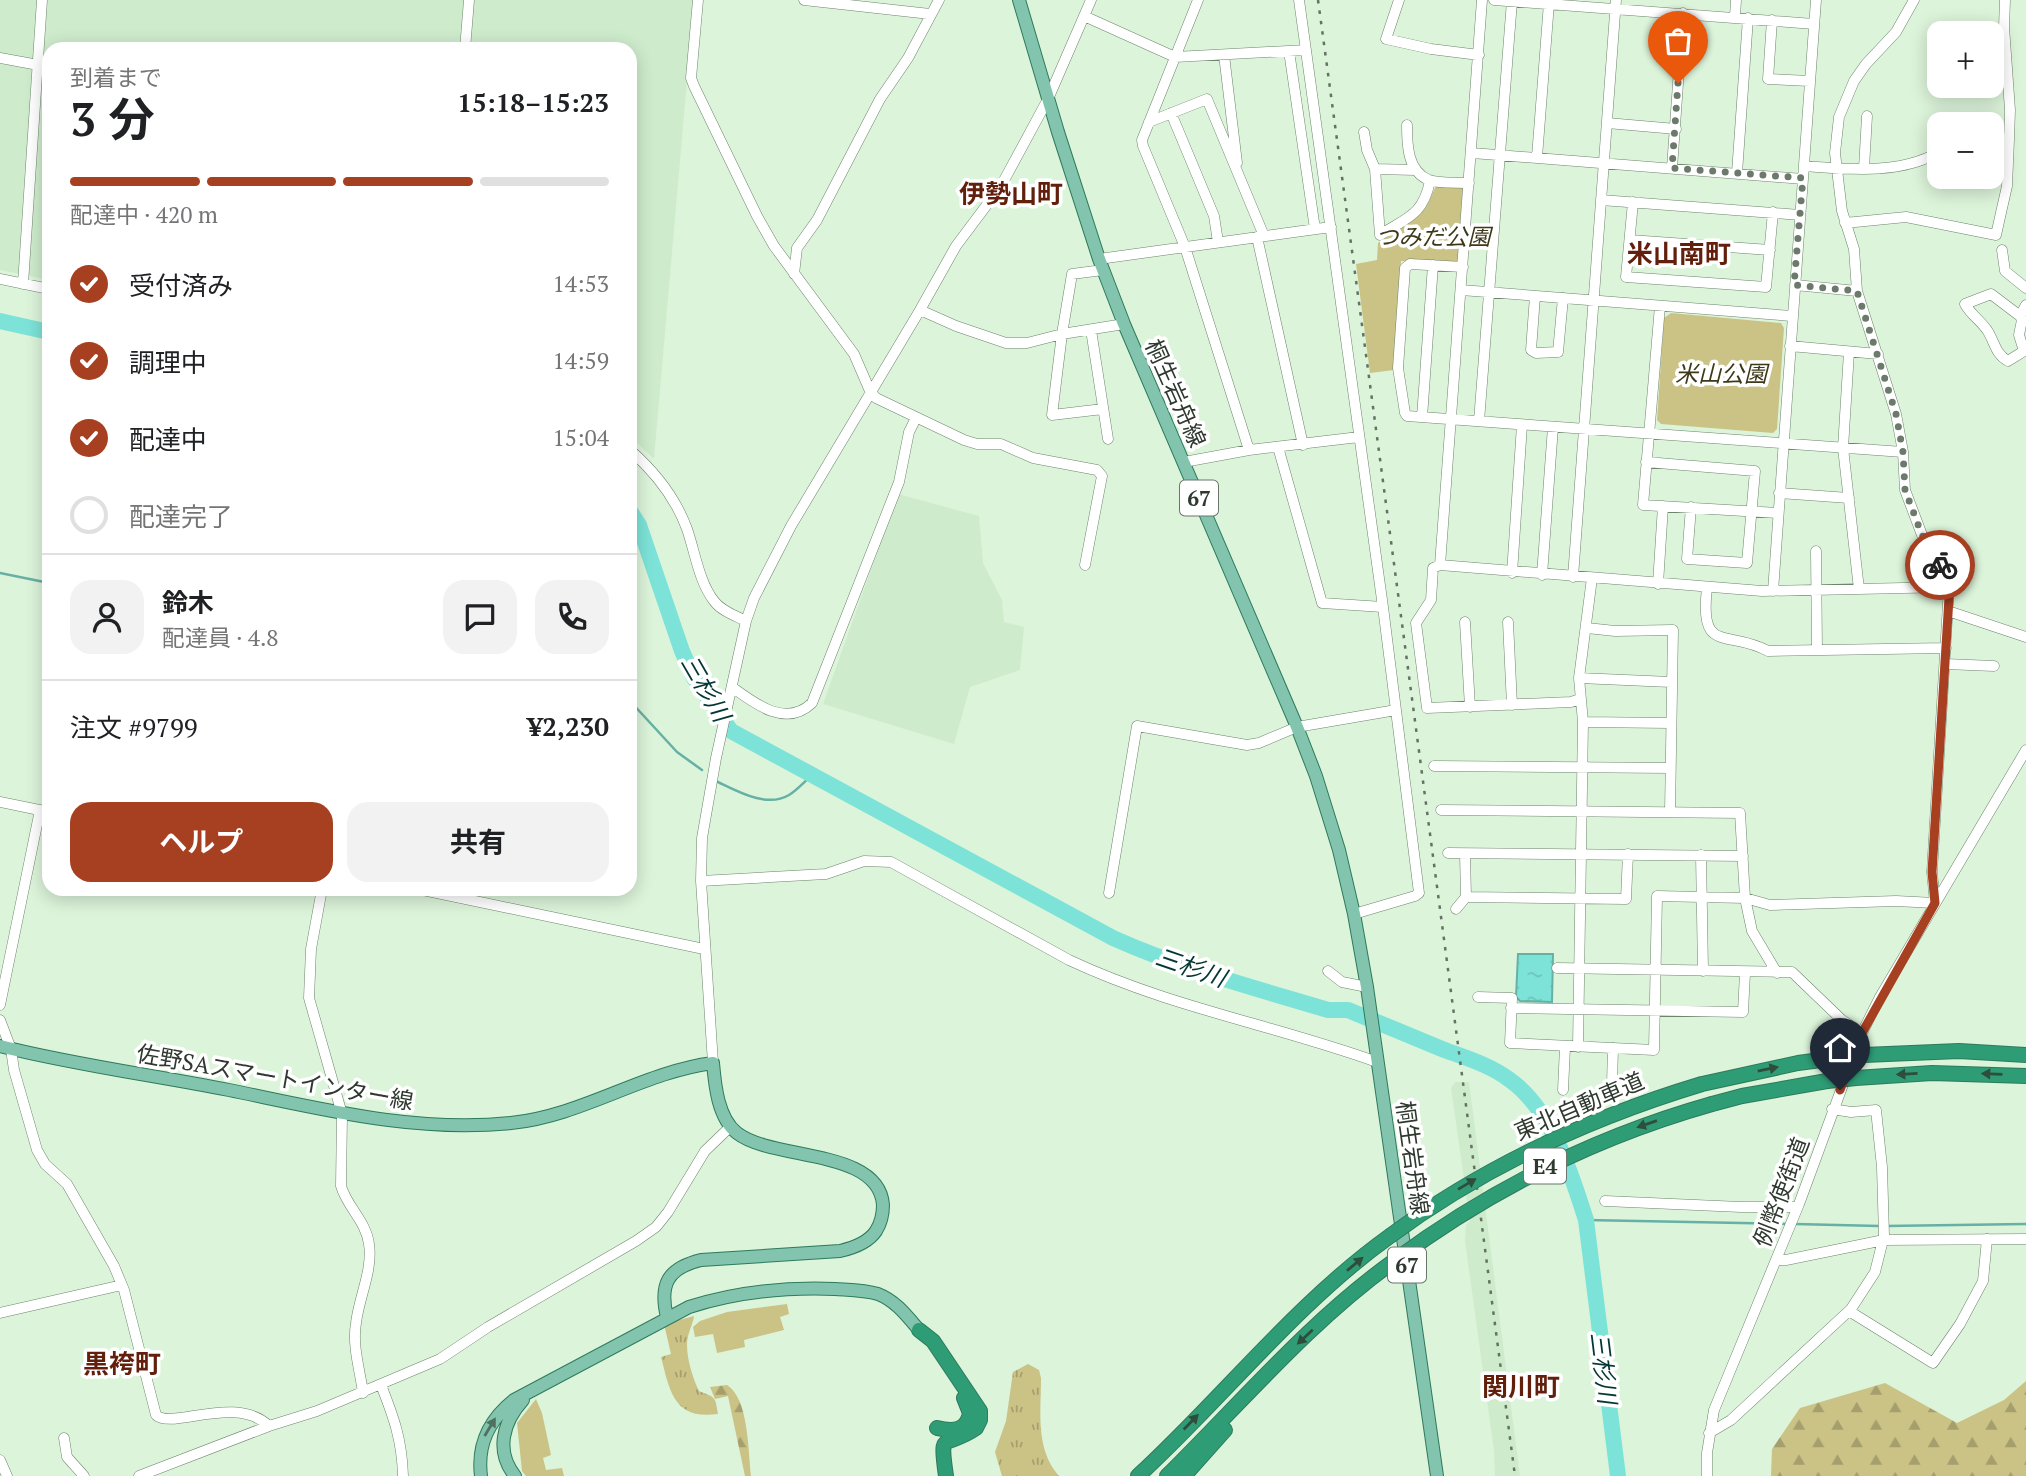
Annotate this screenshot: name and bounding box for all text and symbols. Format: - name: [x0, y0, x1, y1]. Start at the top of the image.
- pin: [1648, 11, 1708, 83]
- map controls: [1927, 21, 2004, 189]
- button: +: [1927, 21, 2004, 98]
- icon: bag: [1659, 22, 1697, 60]
- text: 到着まで: [70, 62, 162, 93]
- text: 15:18–15:23: [457, 85, 609, 119]
- text: 3 分: [70, 88, 154, 149]
- button: −: [1927, 112, 2004, 189]
- district label: 伊勢山町: [959, 176, 1063, 210]
- text: 配達中 · 420 m: [70, 199, 218, 230]
- park label: つみだ公園: [1376, 221, 1494, 252]
- district label: 米山南町: [1627, 236, 1731, 270]
- icon: check: [70, 265, 108, 303]
- text: 受付済み: [129, 268, 233, 302]
- text: 14:53: [552, 268, 609, 299]
- street label: 桐生岩舟線: [1138, 334, 1214, 452]
- icon: check: [70, 342, 108, 380]
- text: 調理中: [129, 345, 207, 379]
- text: 14:59: [552, 345, 609, 376]
- park label: 米山公園: [1675, 358, 1770, 389]
- icon: check: [70, 419, 108, 457]
- text: 配達中: [129, 422, 207, 456]
- text: 15:04: [552, 422, 609, 453]
- road number: 67: [1180, 480, 1218, 516]
- text: 配達完了: [129, 499, 233, 533]
- courier: [1905, 530, 1975, 600]
- icon: bike: [1921, 546, 1959, 584]
- button: person: [70, 580, 144, 654]
- button: chat: [443, 580, 517, 654]
- button: phone: [535, 580, 609, 654]
- text: 鈴木: [162, 585, 214, 619]
- text: 配達員 · 4.8: [162, 622, 279, 653]
- water label: 三杉川: [674, 649, 739, 730]
- text: ¥2,230: [528, 709, 609, 743]
- text: 注文 #9799: [70, 710, 198, 744]
- button: ヘルプ: [70, 802, 333, 882]
- button: 共有: [347, 802, 609, 882]
- water label: 三杉川: [1152, 940, 1233, 995]
- pin: [1810, 1018, 1870, 1090]
- icon: home: [1821, 1029, 1859, 1067]
- street label: 佐野SAスマートインター線: [134, 1037, 416, 1117]
- one-way arrow: [1757, 1063, 1779, 1074]
- street label: 東北自動車道: [1509, 1065, 1649, 1147]
- one-way arrow: [1981, 1068, 2003, 1080]
- one-way arrow: [1896, 1069, 1918, 1080]
- street label: 桐生岩舟線: [1390, 1099, 1436, 1217]
- one-way arrow: [1636, 1119, 1657, 1130]
- street label: 例幣使街道: [1746, 1133, 1816, 1251]
- road number: E4: [1524, 1148, 1566, 1184]
- one-way arrow: [1457, 1178, 1476, 1191]
- road number: 67: [1388, 1248, 1426, 1282]
- one-way arrow: [1346, 1257, 1363, 1272]
- one-way arrow: [1296, 1329, 1314, 1345]
- water label: 三杉川: [1584, 1330, 1625, 1409]
- district label: 黒袴町: [83, 1346, 161, 1380]
- district label: 関川町: [1482, 1369, 1560, 1403]
- one-way arrow: [1183, 1414, 1199, 1431]
- one-way arrow: [484, 1417, 496, 1436]

